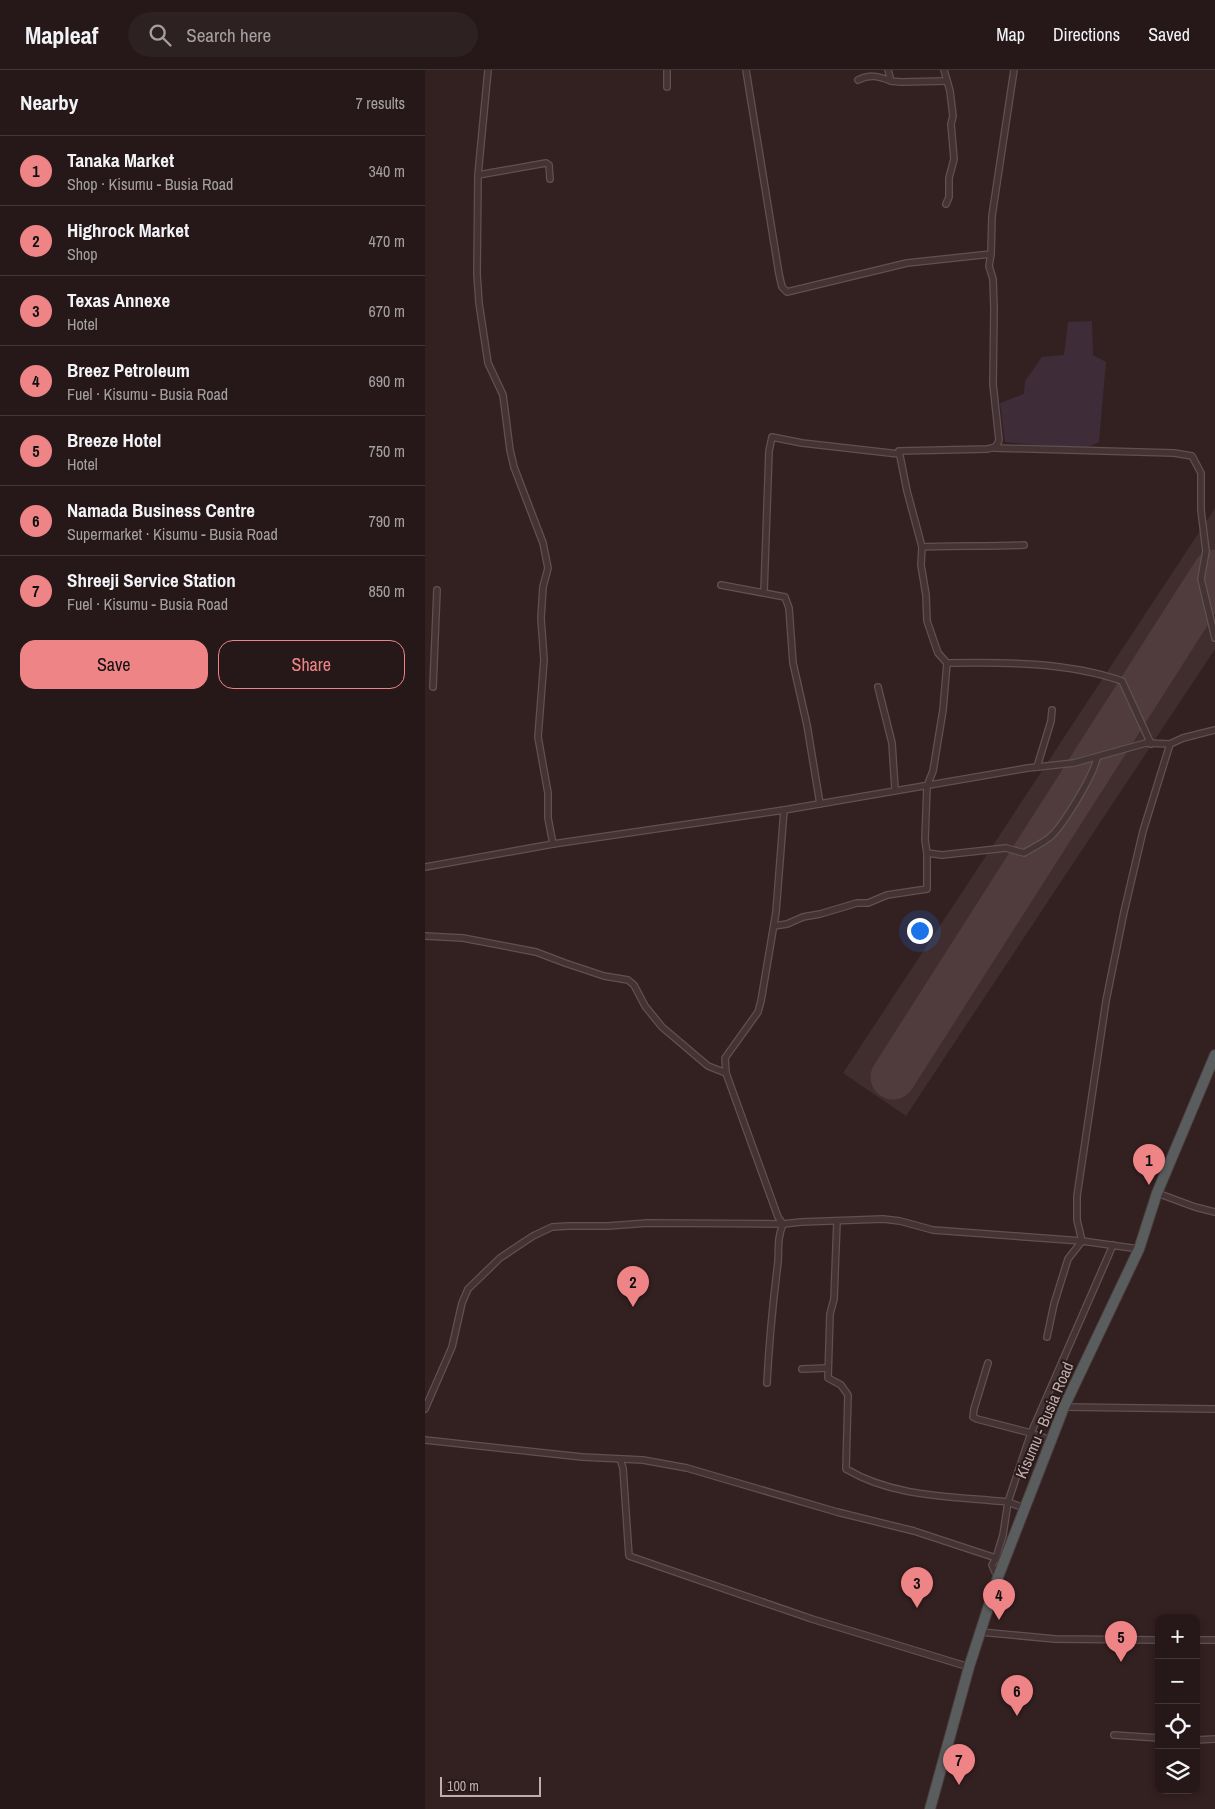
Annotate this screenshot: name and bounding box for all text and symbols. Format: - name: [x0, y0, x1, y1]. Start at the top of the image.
- search box: [128, 12, 478, 57]
- text: Mapleaf: [25, 19, 98, 51]
- icon: search: [146, 21, 174, 49]
- text: Search here: [186, 22, 271, 48]
- text: Map: [996, 22, 1025, 47]
- text: Directions: [1053, 22, 1120, 47]
- text: Saved: [1148, 22, 1190, 47]
- text: Nearby: [20, 88, 78, 117]
- text: 7 results: [355, 92, 405, 114]
- text: Tanaka Market: [67, 147, 174, 173]
- text: 1: [32, 160, 40, 182]
- text: 340 m: [369, 160, 405, 182]
- text: Shop · Kisumu - Busia Road: [67, 173, 233, 195]
- text: Highrock Market: [67, 217, 189, 243]
- text: 2: [32, 230, 40, 252]
- text: 470 m: [369, 230, 405, 252]
- text: Shop: [67, 243, 98, 265]
- text: Texas Annexe: [67, 287, 170, 313]
- text: 3: [32, 300, 40, 322]
- text: 670 m: [369, 300, 405, 322]
- text: Hotel: [67, 313, 98, 335]
- text: Breez Petroleum: [67, 357, 190, 383]
- text: 4: [32, 370, 40, 392]
- text: 690 m: [369, 370, 405, 392]
- text: Fuel · Kisumu - Busia Road: [67, 383, 228, 405]
- text: Breeze Hotel: [67, 427, 161, 453]
- text: 5: [32, 440, 40, 462]
- text: 750 m: [369, 440, 405, 462]
- text: Hotel: [67, 453, 98, 475]
- text: Namada Business Centre: [67, 497, 255, 523]
- text: 6: [32, 510, 40, 532]
- text: 790 m: [369, 510, 405, 532]
- text: Supermarket · Kisumu - Busia Road: [67, 523, 278, 545]
- text: Shreeji Service Station: [67, 567, 236, 593]
- text: 7: [32, 580, 40, 602]
- text: 850 m: [369, 580, 405, 602]
- text: Fuel · Kisumu - Busia Road: [67, 593, 228, 615]
- button: Save: [20, 640, 208, 689]
- button: Share: [218, 640, 405, 689]
- your location: [907, 918, 933, 944]
- pin: 1: [1133, 1144, 1165, 1185]
- pin: 2: [617, 1266, 649, 1307]
- street label: Kisumu - Busia Road: [1010, 1358, 1078, 1482]
- pin: 3: [901, 1567, 933, 1608]
- pin: 4: [983, 1579, 1015, 1620]
- map controls: [1155, 1614, 1200, 1794]
- button: +: [1155, 1614, 1200, 1659]
- pin: 5: [1105, 1621, 1137, 1662]
- button: −: [1155, 1659, 1200, 1704]
- pin: 6: [1001, 1675, 1033, 1716]
- button: locate: [1155, 1704, 1200, 1749]
- pin: 7: [943, 1744, 975, 1785]
- button: layers: [1155, 1749, 1200, 1794]
- scale bar: [440, 1774, 541, 1797]
- text: 100 m: [447, 1777, 479, 1795]

